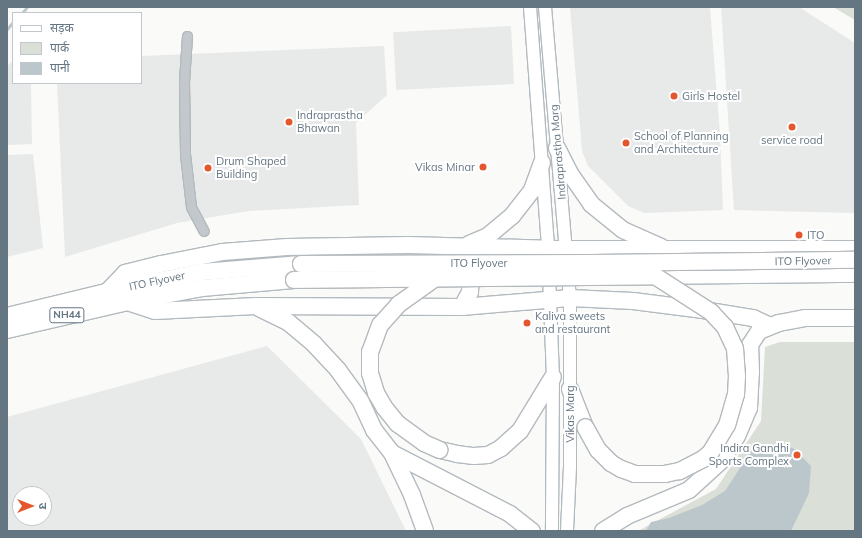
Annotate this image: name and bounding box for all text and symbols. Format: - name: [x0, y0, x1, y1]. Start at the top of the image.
- legend: [12, 12, 142, 84]
- text: सड़क: [50, 20, 74, 35]
- text: पार्क: [50, 40, 69, 55]
- text: पानी: [50, 60, 70, 75]
- place label: Girls Hostel: [682, 89, 740, 103]
- marker: Girls Hostel: [669, 91, 679, 101]
- street label: Indraprastha Marg: [547, 104, 569, 200]
- place label: Indraprastha Bhawan: [297, 109, 363, 135]
- marker: Indraprastha Bhawan: [284, 117, 294, 127]
- marker: service road: [787, 122, 797, 132]
- place label: School of Planning and Architecture: [634, 130, 729, 156]
- place label: service road: [761, 133, 823, 147]
- marker: School of Planning and Architecture: [621, 138, 631, 148]
- place label: Drum Shaped Building: [216, 155, 286, 181]
- place label: Vikas Minar: [415, 160, 475, 174]
- marker: Vikas Minar: [478, 162, 488, 172]
- marker: Drum Shaped Building: [203, 163, 213, 173]
- place label: ITO: [807, 228, 825, 242]
- marker: ITO: [794, 230, 804, 240]
- street label: ITO Flyover: [774, 254, 832, 268]
- street label: ITO Flyover: [451, 256, 507, 270]
- street label: ITO Flyover: [128, 269, 186, 293]
- road number: NH44: [49, 307, 85, 323]
- place label: Kaliva sweets and restaurant: [535, 310, 610, 336]
- marker: Kaliva sweets and restaurant: [522, 318, 532, 328]
- street label: Vikas Marg: [563, 385, 577, 443]
- place label: Indira Gandhi Sports Complex: [709, 442, 789, 468]
- marker: Indira Gandhi Sports Complex: [792, 450, 802, 460]
- north arrow: [12, 486, 52, 526]
- text: उ: [36, 503, 50, 509]

